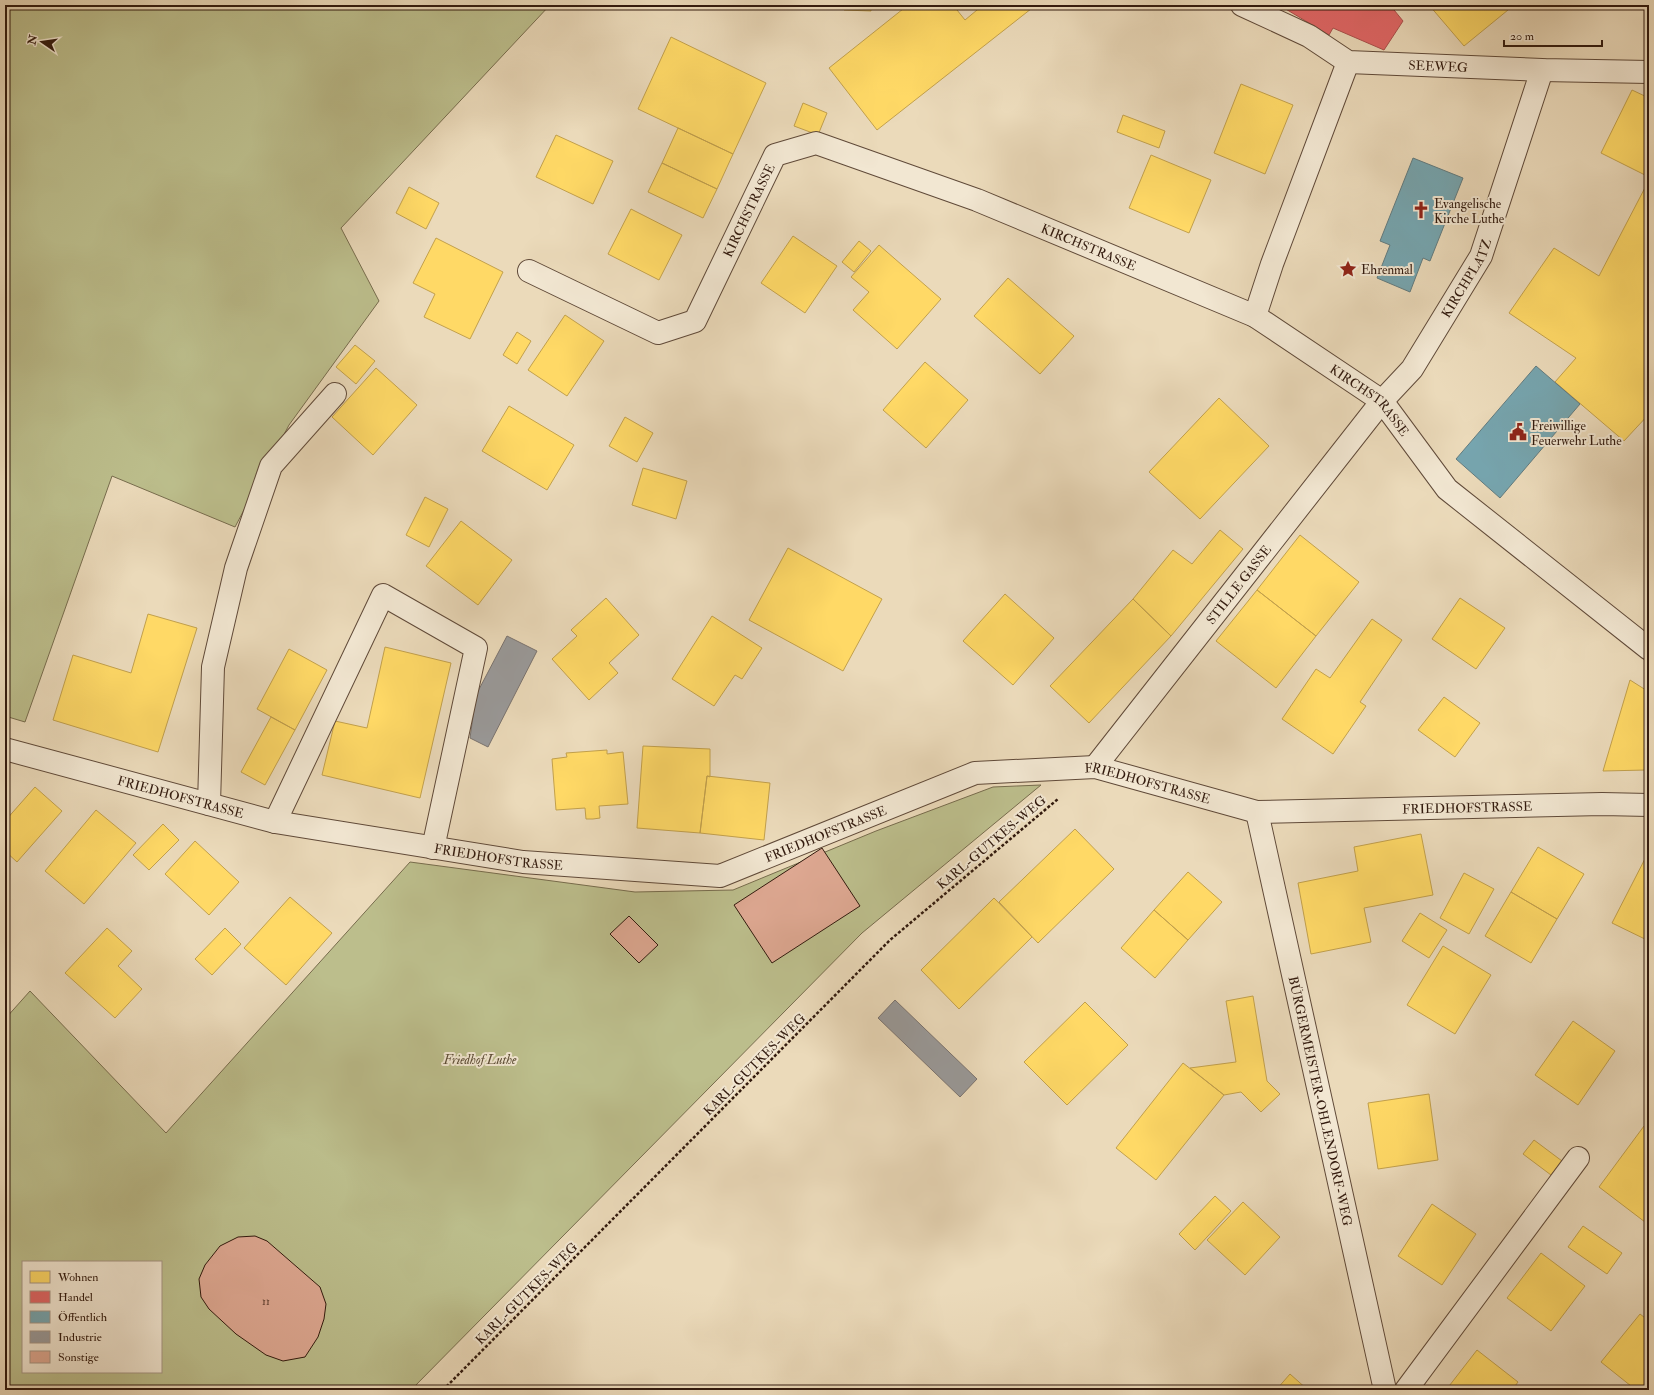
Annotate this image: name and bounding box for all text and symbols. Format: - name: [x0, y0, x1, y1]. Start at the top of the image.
- north arrow: [22, 22, 62, 62]
- scale bar: [1504, 22, 1602, 48]
- text: 20 m: [1510, 29, 1535, 44]
- text: N: [25, 32, 40, 47]
- street label: SEEWEG: [1408, 58, 1468, 76]
- street label: KIRCHSTRASSE: [720, 161, 779, 260]
- place label: Evangelische Kirche Luthe: [1434, 196, 1505, 227]
- church icon: Evangelische Kirche Luthe: [1411, 200, 1431, 220]
- street label: KIRCHSTRASSE: [1038, 221, 1139, 275]
- street label: KIRCHPLATZ: [1438, 237, 1495, 321]
- place icon: Ehrenmal: [1338, 259, 1358, 279]
- place label: Ehrenmal: [1361, 262, 1414, 278]
- street label: KIRCHSTRASSE: [1326, 361, 1412, 439]
- place label: Freiwillige Feuerwehr Luthe: [1531, 418, 1622, 449]
- public building icon: Freiwillige Feuerwehr Luthe: [1508, 422, 1528, 442]
- street label: STILLE GASSE: [1203, 542, 1275, 628]
- street label: FRIEDHOFSTRASSE: [1084, 760, 1212, 808]
- street label: FRIEDHOFSTRASSE: [116, 773, 245, 822]
- street label: KARL-GUTKES-WEG: [934, 792, 1050, 893]
- street label: FRIEDHOFSTRASSE: [1402, 799, 1532, 818]
- street label: FRIEDHOFSTRASSE: [762, 803, 889, 866]
- street label: FRIEDHOFSTRASSE: [433, 841, 564, 874]
- street label: BÜRGERMEISTER-OHLENDORF-WEG: [1285, 975, 1355, 1228]
- street label: KARL-GUTKES-WEG: [700, 1010, 809, 1119]
- park label: Friedhof Luthe: [443, 1052, 517, 1068]
- street label: KARL-GUTKES-WEG: [472, 1239, 581, 1348]
- legend: [22, 1261, 162, 1373]
- text: Wohnen: [57, 1270, 99, 1285]
- text: Handel: [58, 1290, 93, 1305]
- house number: 11: [262, 1295, 270, 1308]
- text: Öffentlich: [58, 1310, 108, 1325]
- text: Industrie: [58, 1330, 102, 1345]
- text: Sonstige: [58, 1350, 99, 1365]

